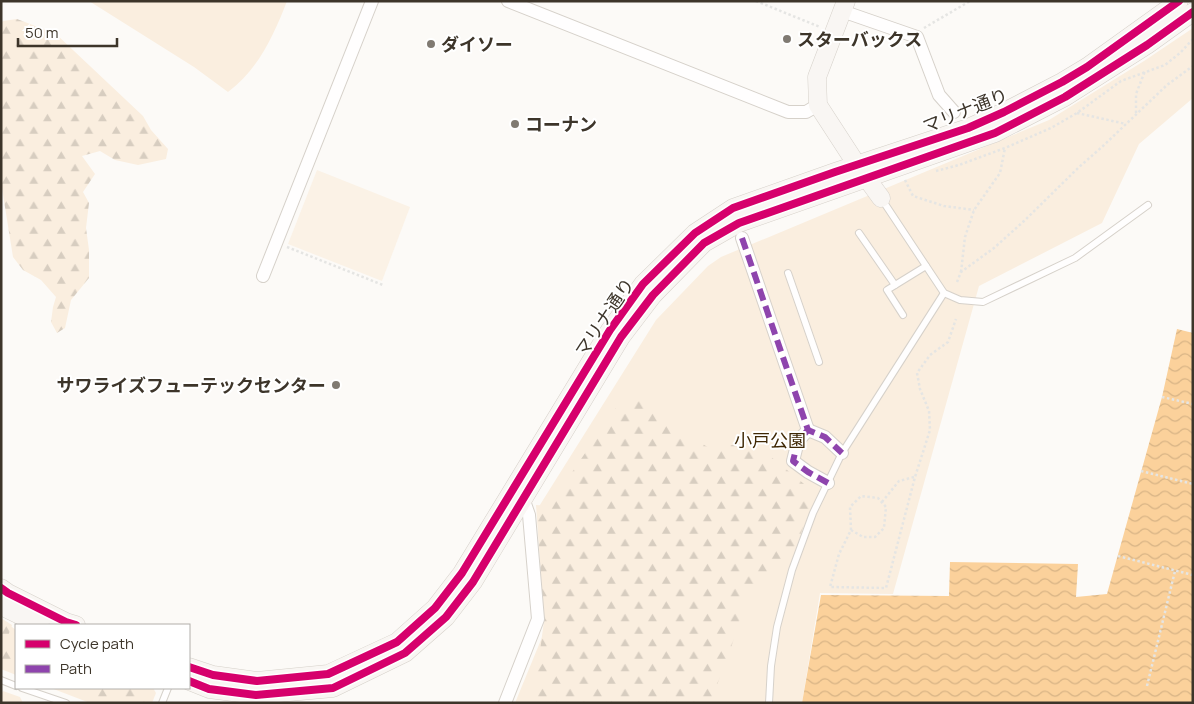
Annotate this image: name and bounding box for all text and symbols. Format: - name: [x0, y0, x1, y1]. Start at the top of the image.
- scale bar: [18, 15, 116, 47]
- text: 50 m: [25, 22, 59, 43]
- place label: スターバックス: [797, 27, 922, 51]
- place label: ダイソー: [441, 32, 513, 56]
- marker: スターバックス: [781, 33, 793, 45]
- marker: ダイソー: [425, 38, 437, 50]
- street label: マリナ通り: [919, 82, 1011, 138]
- place label: コーナン: [525, 112, 597, 136]
- marker: コーナン: [509, 118, 521, 130]
- street label: マリナ通り: [569, 273, 639, 361]
- place label: サワライズフューテックセンター: [57, 373, 326, 397]
- marker: サワライズフューテックセンター: [330, 379, 342, 391]
- park label: 小戸公園: [734, 428, 806, 452]
- legend: [15, 624, 190, 689]
- text: Cycle path: [60, 633, 134, 654]
- text: Path: [60, 658, 92, 679]

